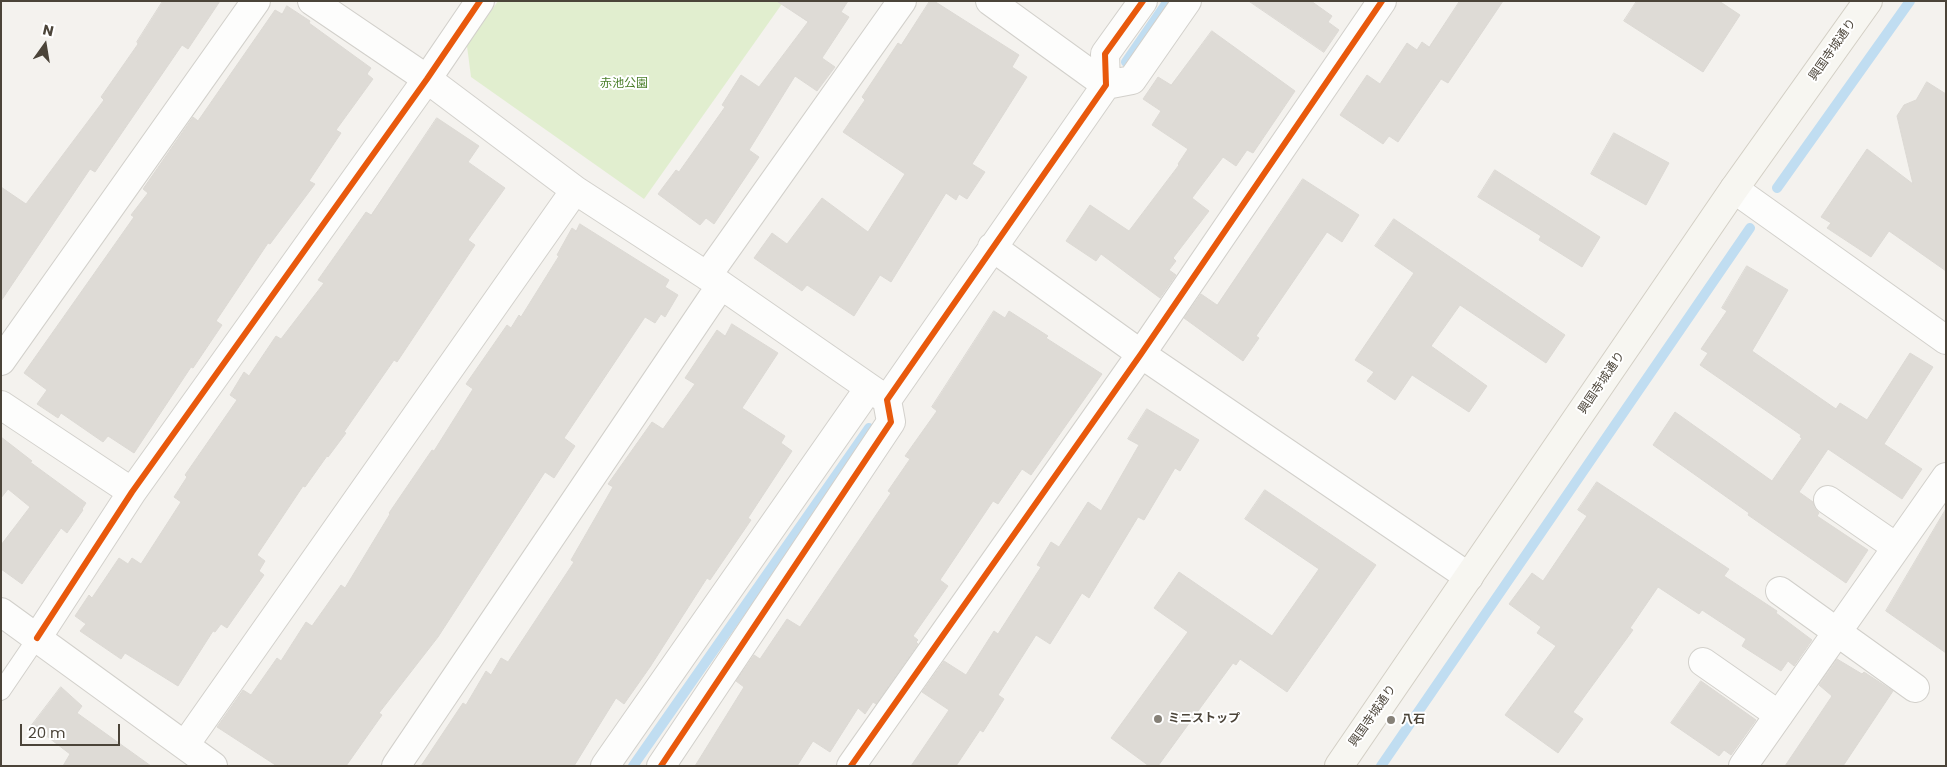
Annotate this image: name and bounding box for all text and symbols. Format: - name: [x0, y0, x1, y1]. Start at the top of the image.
- street label: 興国寺城通り: [1806, 16, 1860, 84]
- text: N: [41, 19, 56, 41]
- north arrow: [20, 20, 70, 70]
- park label: 赤池公園: [600, 77, 648, 91]
- street label: 興国寺城通り: [1576, 349, 1628, 417]
- street label: 興国寺城通り: [1346, 682, 1400, 750]
- place label: ミニストップ: [1168, 712, 1240, 726]
- marker: ミニストップ: [1152, 713, 1164, 725]
- place label: 八石: [1401, 713, 1425, 727]
- scale bar: [22, 714, 122, 746]
- marker: 八石: [1385, 714, 1397, 726]
- text: 20 m: [28, 722, 66, 743]

